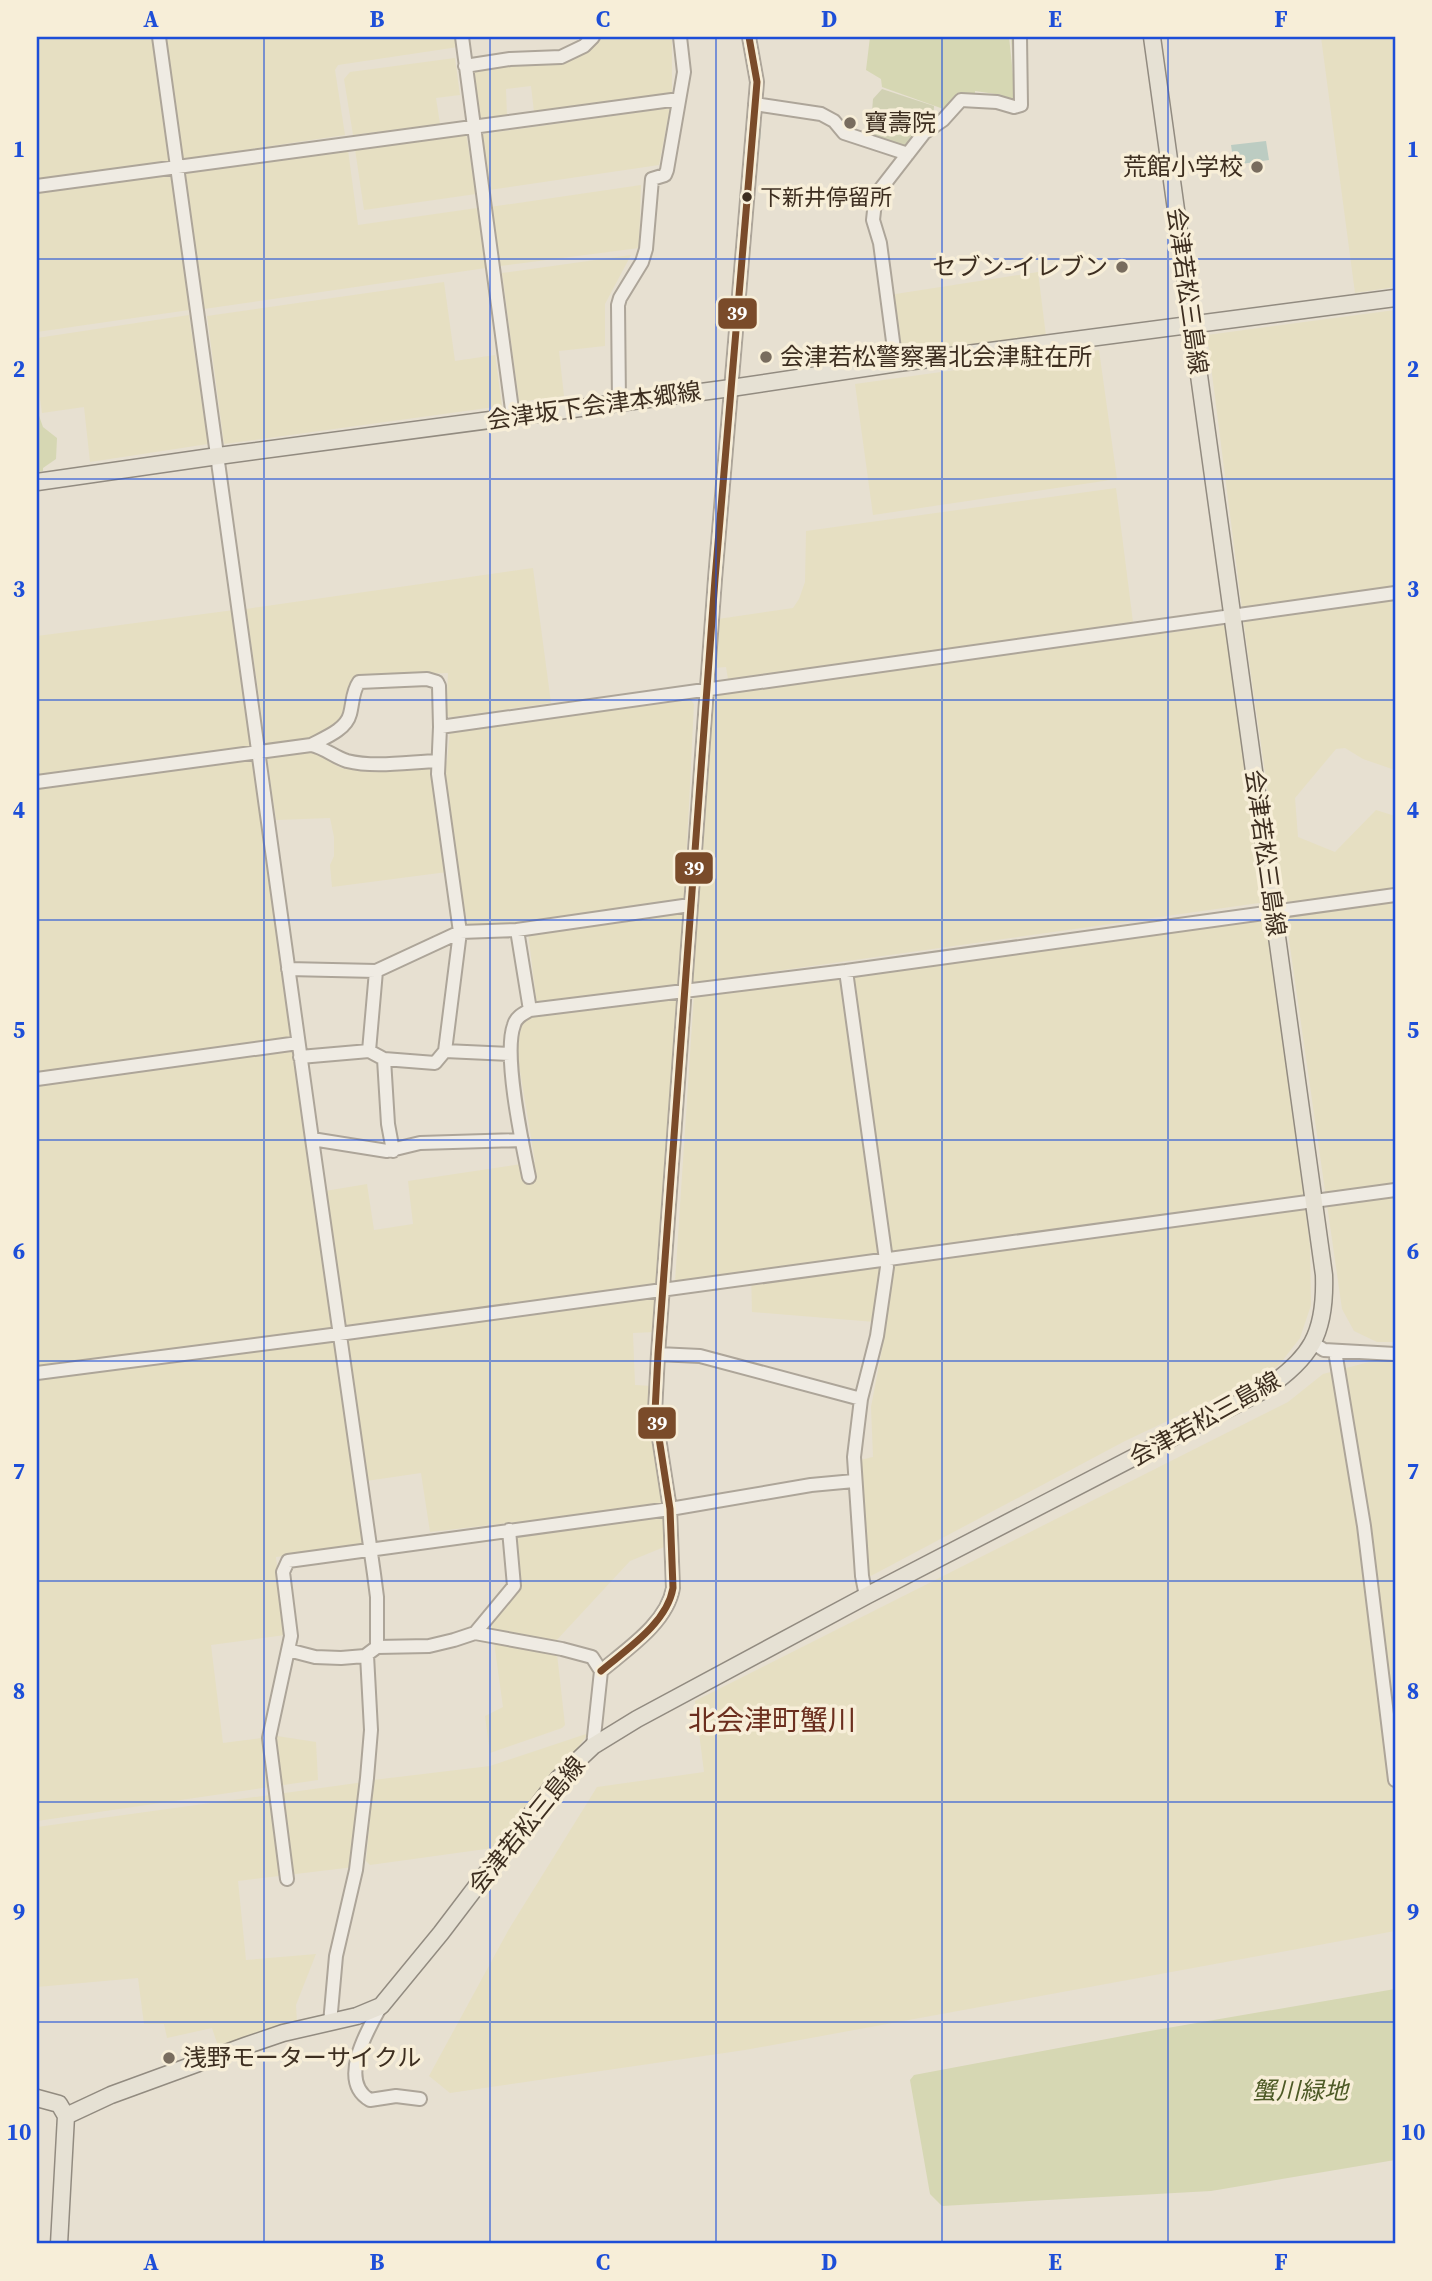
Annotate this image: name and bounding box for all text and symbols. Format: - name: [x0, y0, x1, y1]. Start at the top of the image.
- text: A: [143, 3, 159, 35]
- text: B: [370, 3, 385, 35]
- text: C: [596, 3, 610, 35]
- text: D: [821, 3, 837, 35]
- text: E: [1048, 3, 1062, 35]
- text: F: [1274, 3, 1288, 35]
- place label: 寶壽院: [864, 106, 936, 139]
- marker: 寶壽院: [842, 115, 858, 131]
- text: 1: [13, 133, 25, 165]
- text: 1: [1407, 133, 1419, 165]
- place label: 荒館小学校: [1123, 150, 1243, 183]
- marker: 荒館小学校: [1249, 159, 1265, 175]
- place label: 下新井停留所: [760, 182, 892, 212]
- marker: 下新井停留所: [740, 190, 754, 204]
- street label: 会津若松三島線: [1159, 205, 1216, 376]
- place label: セブン-イレブン: [933, 250, 1108, 283]
- marker: セブン-イレブン: [1114, 259, 1130, 275]
- line badge: 39: [717, 297, 758, 330]
- text: 39: [727, 300, 747, 326]
- place label: 会津若松警察署北会津駐在所: [780, 340, 1092, 373]
- marker: 会津若松警察署北会津駐在所: [758, 349, 774, 365]
- text: 2: [13, 353, 25, 385]
- text: 2: [1407, 353, 1419, 385]
- street label: 会津坂下会津本郷線: [485, 374, 703, 437]
- text: 3: [13, 573, 25, 605]
- text: 3: [1407, 573, 1419, 605]
- street label: 会津若松三島線: [1237, 767, 1294, 938]
- text: 4: [13, 794, 25, 826]
- text: 4: [1407, 794, 1419, 826]
- line badge: 39: [674, 851, 714, 885]
- text: 39: [684, 855, 704, 881]
- text: 5: [13, 1014, 25, 1046]
- text: 5: [1407, 1014, 1419, 1046]
- text: 6: [13, 1235, 25, 1267]
- text: 6: [1407, 1235, 1419, 1267]
- street label: 会津若松三島線: [1123, 1363, 1286, 1474]
- line badge: 39: [637, 1406, 677, 1440]
- text: 39: [647, 1410, 667, 1436]
- text: 7: [13, 1455, 25, 1487]
- text: 7: [1407, 1455, 1419, 1487]
- text: 8: [13, 1675, 25, 1707]
- text: 8: [1407, 1675, 1419, 1707]
- district label: 北会津町蟹川: [688, 1701, 856, 1739]
- street label: 会津若松三島線: [461, 1749, 592, 1900]
- text: 9: [13, 1896, 25, 1928]
- text: 9: [1407, 1896, 1419, 1928]
- place label: 浅野モーターサイクル: [183, 2041, 421, 2074]
- marker: 浅野モーターサイクル: [161, 2050, 177, 2066]
- park label: 蟹川緑地: [1252, 2074, 1351, 2107]
- text: 10: [7, 2116, 31, 2148]
- text: 10: [1401, 2116, 1425, 2148]
- text: A: [143, 2246, 159, 2278]
- text: B: [370, 2246, 385, 2278]
- text: C: [596, 2246, 610, 2278]
- text: D: [821, 2246, 837, 2278]
- text: E: [1048, 2246, 1062, 2278]
- text: F: [1274, 2246, 1288, 2278]

